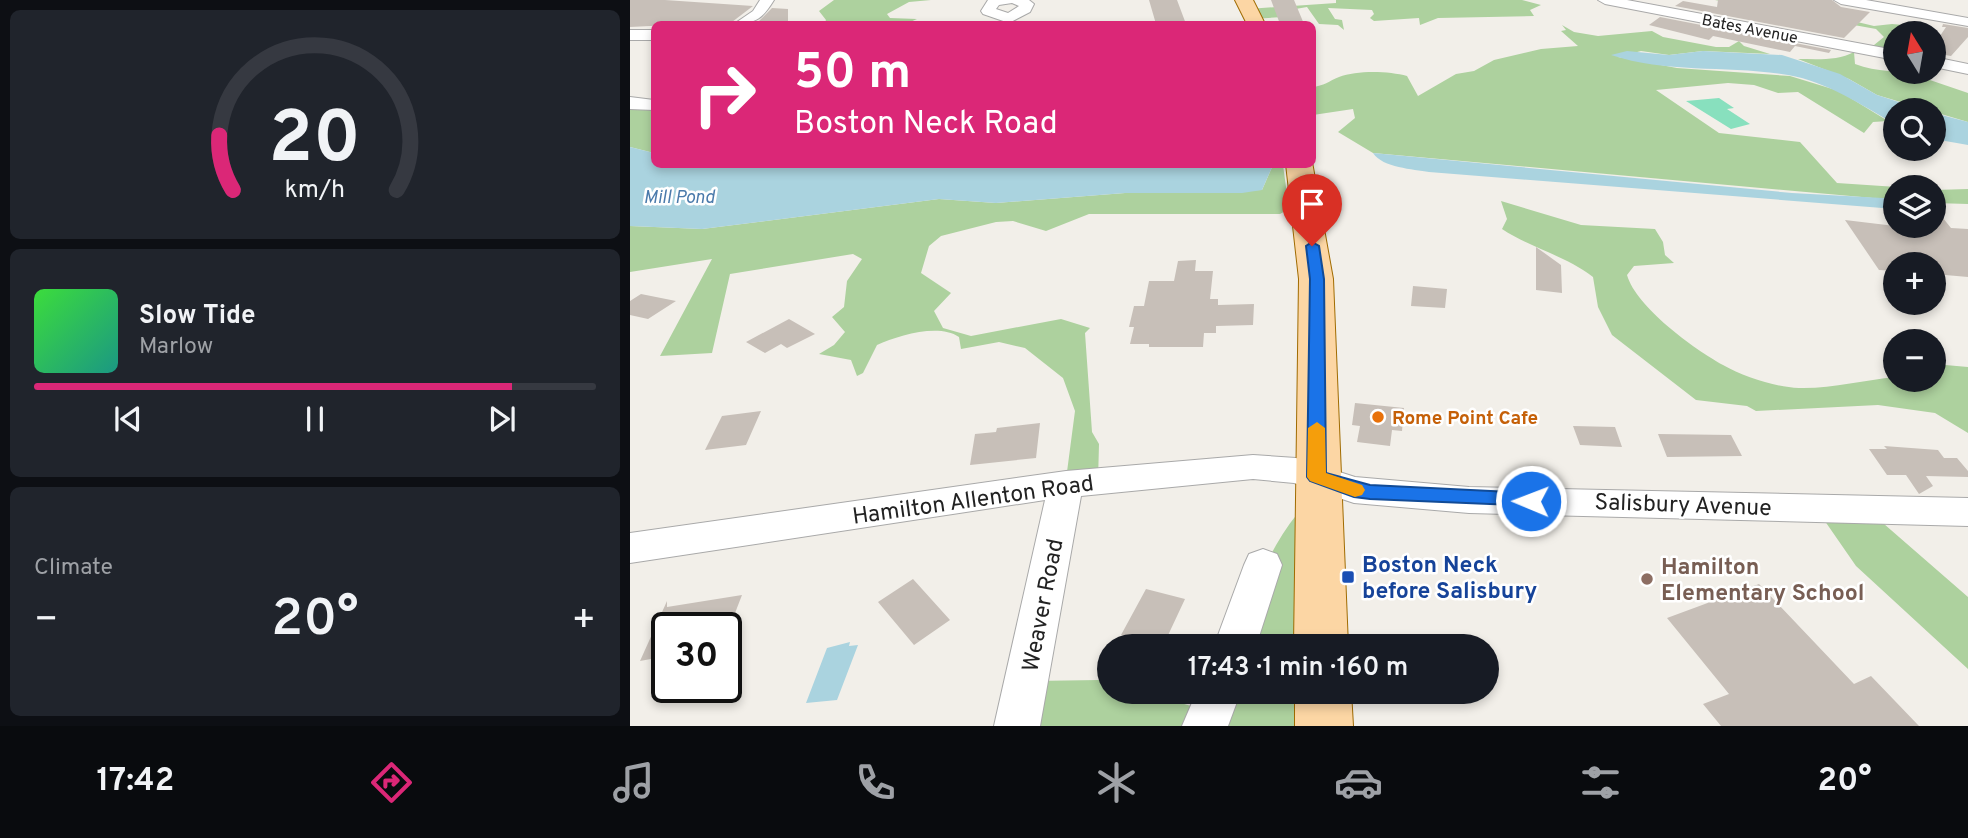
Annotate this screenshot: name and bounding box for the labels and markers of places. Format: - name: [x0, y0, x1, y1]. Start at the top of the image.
- pin: [1282, 174, 1342, 246]
- place label: Rome Point Cafe: [1392, 407, 1538, 431]
- marker: Rome Point Cafe: [1370, 409, 1386, 425]
- place label: Boston Neck before Salisbury: [1362, 552, 1537, 607]
- place label: Hamilton Elementary School: [1661, 554, 1865, 609]
- marker: Boston Neck before Salisbury: [1340, 569, 1356, 585]
- marker: Hamilton Elementary School: [1639, 571, 1655, 587]

